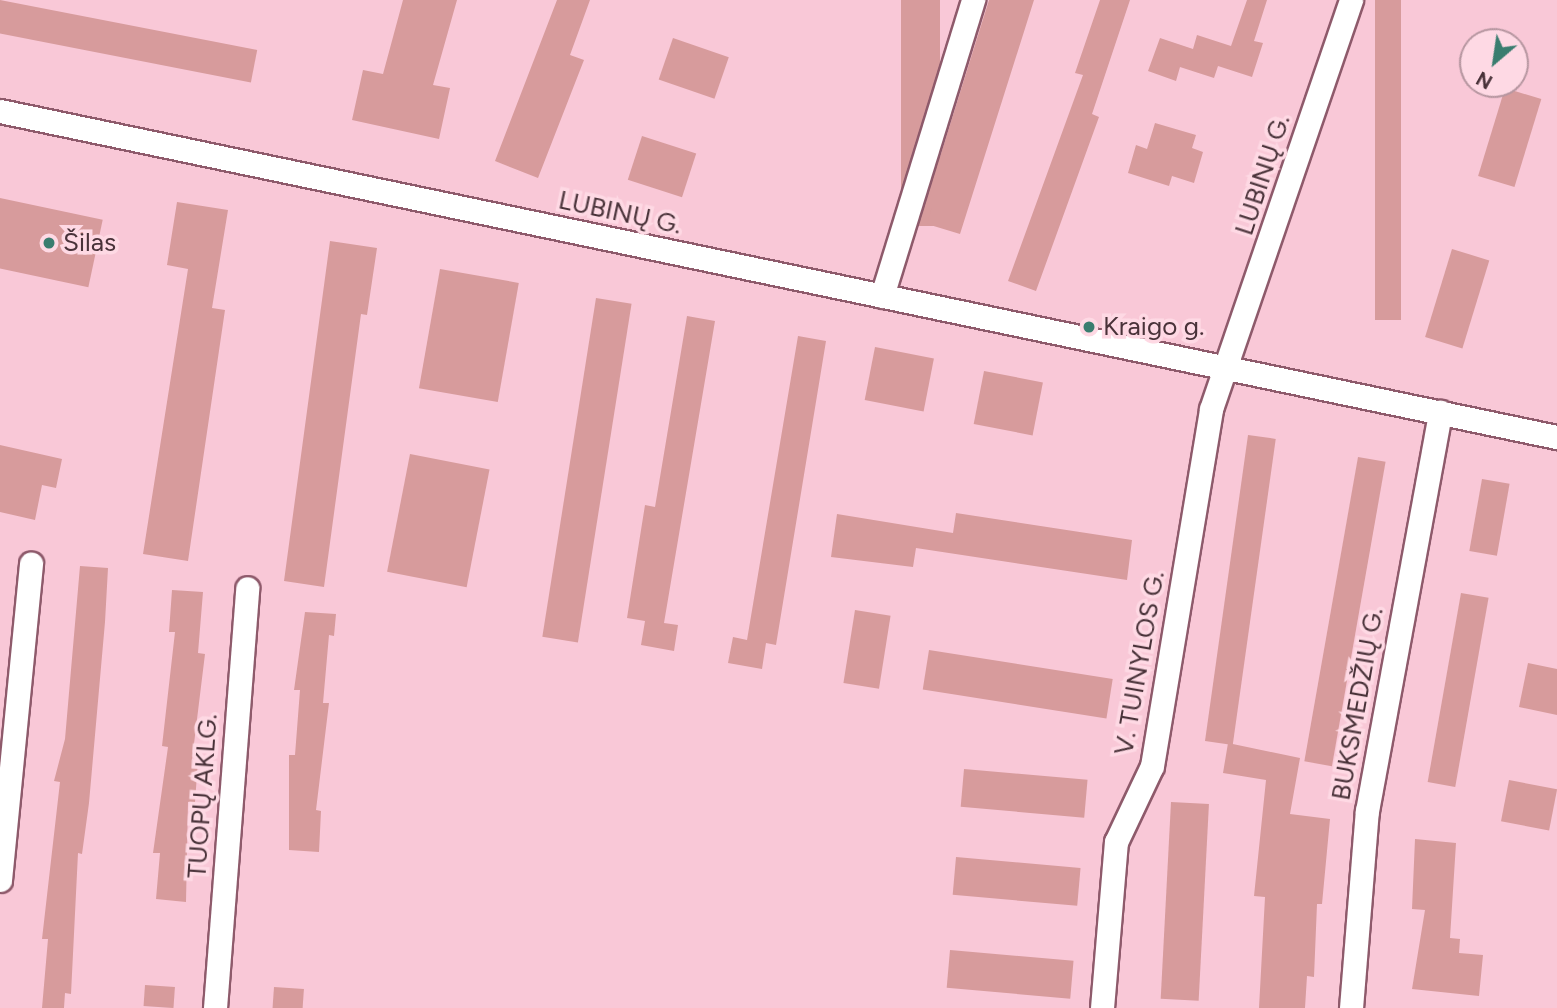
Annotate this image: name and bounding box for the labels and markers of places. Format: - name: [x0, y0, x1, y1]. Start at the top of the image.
- place label: Šilas: [63, 227, 116, 259]
- marker: Šilas: [41, 235, 57, 251]
- place label: Kraigo g.: [1103, 311, 1204, 343]
- marker: Kraigo g.: [1081, 319, 1097, 335]

